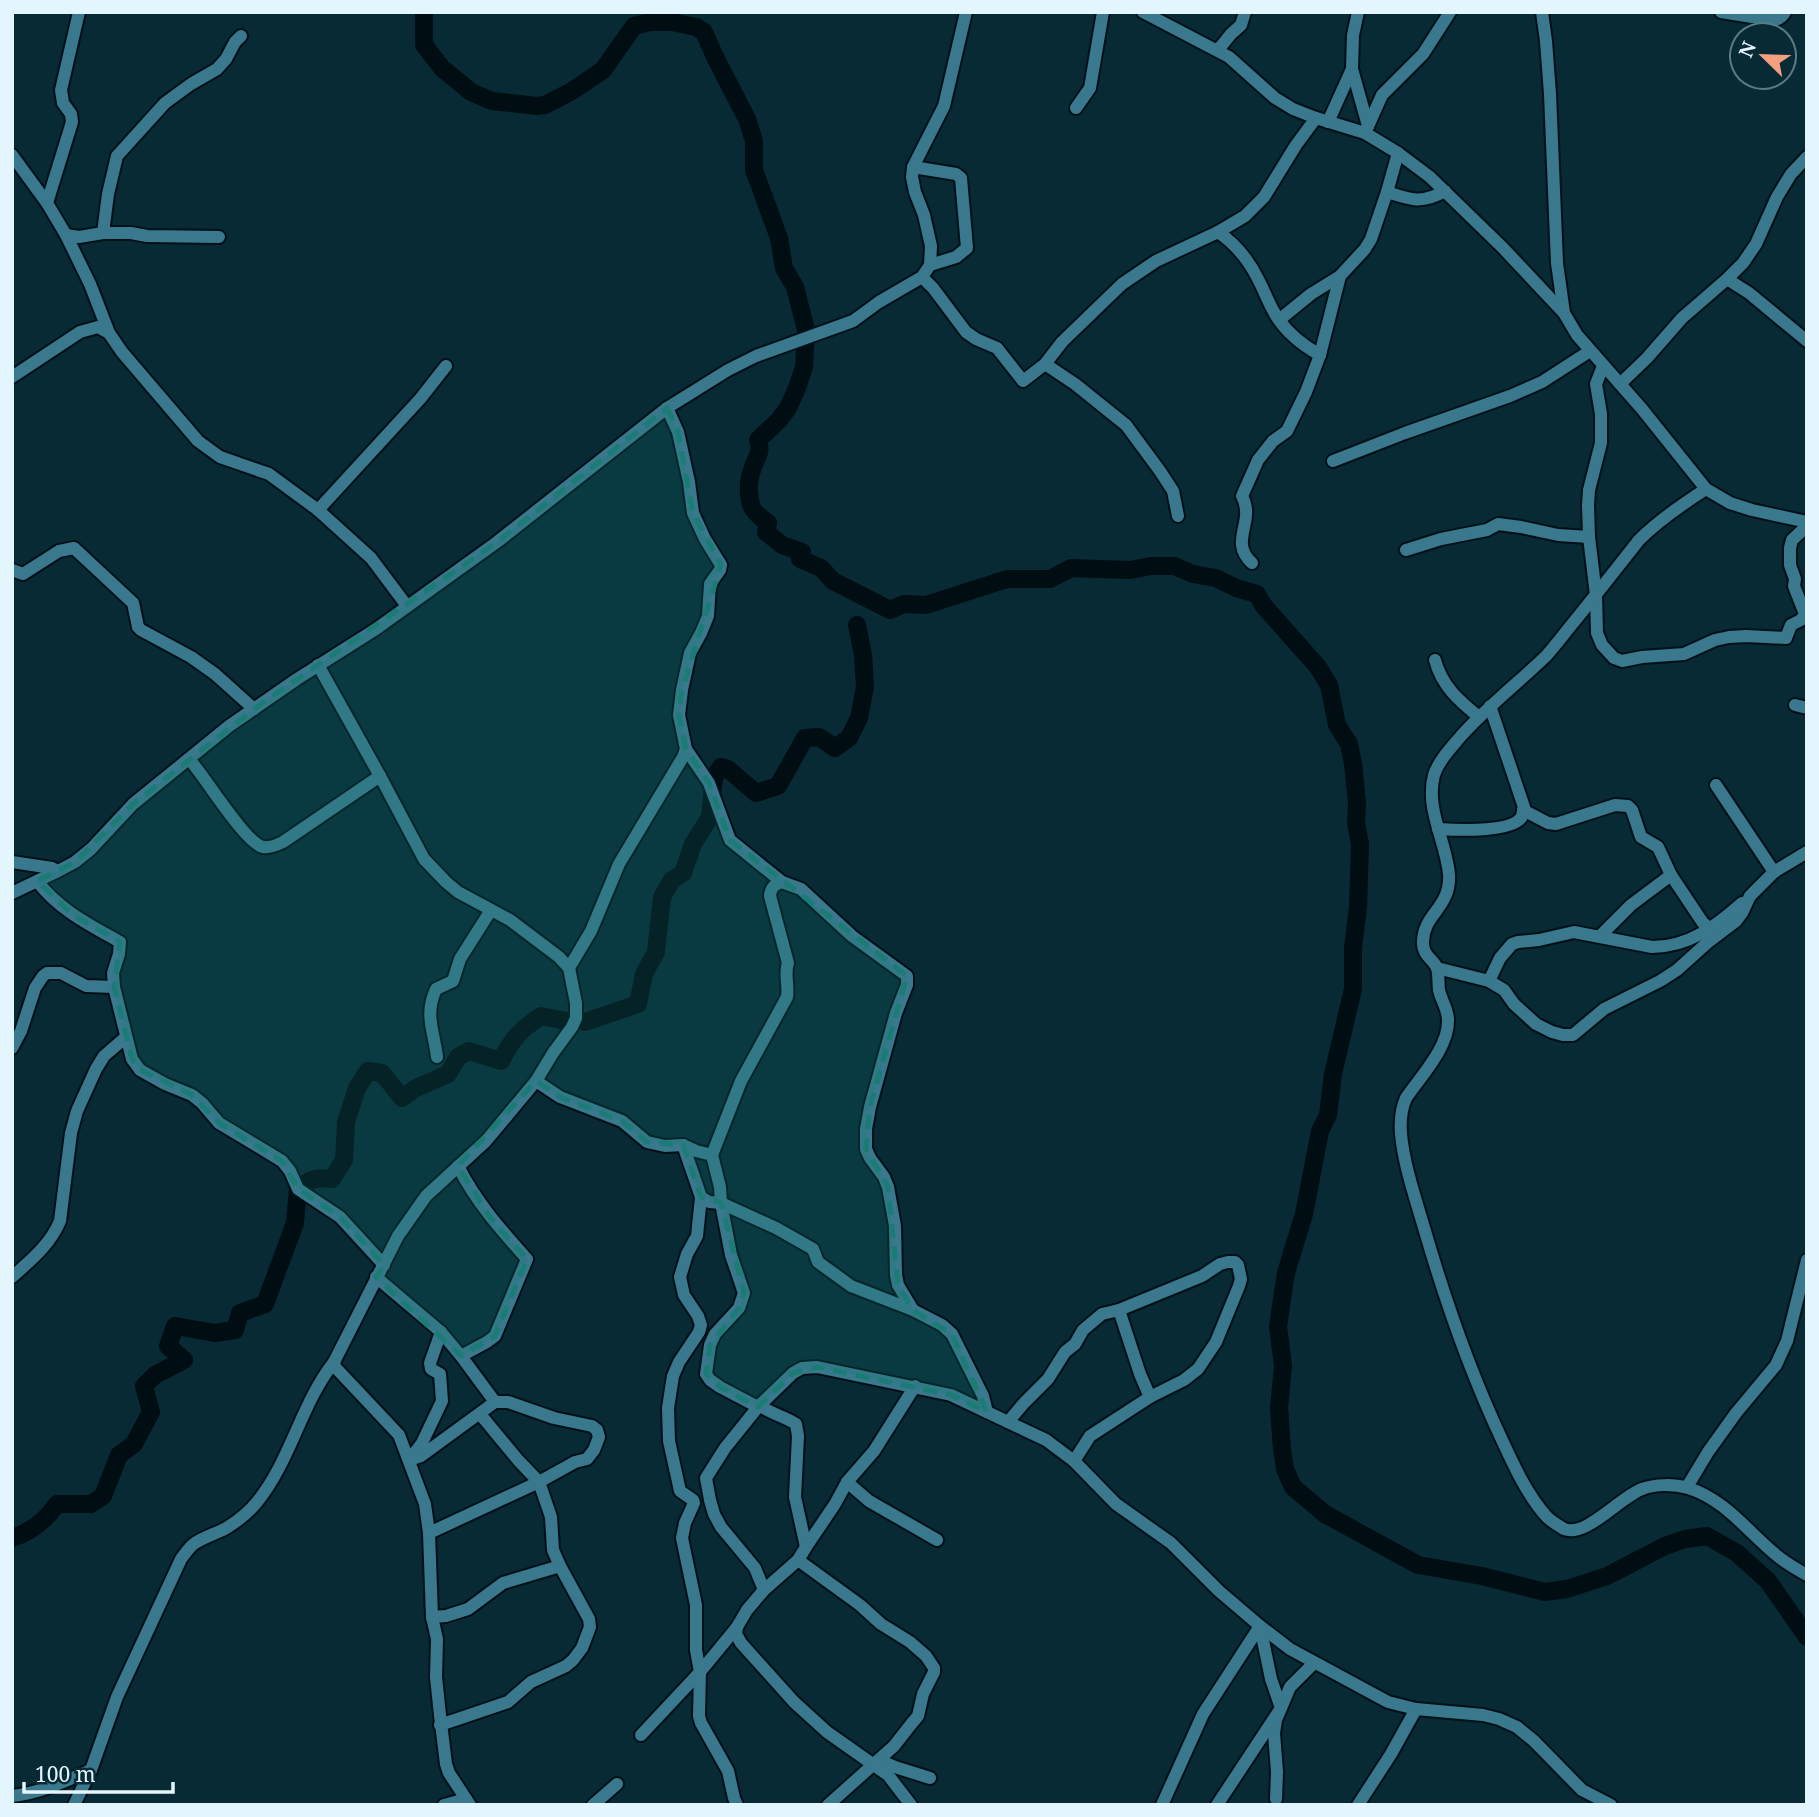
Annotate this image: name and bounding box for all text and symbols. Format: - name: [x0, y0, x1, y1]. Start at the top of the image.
- north arrow: [1728, 21, 1798, 91]
- text: N: [1732, 37, 1762, 61]
- scale bar: [24, 1750, 173, 1794]
- text: 100 m: [35, 1760, 96, 1788]

